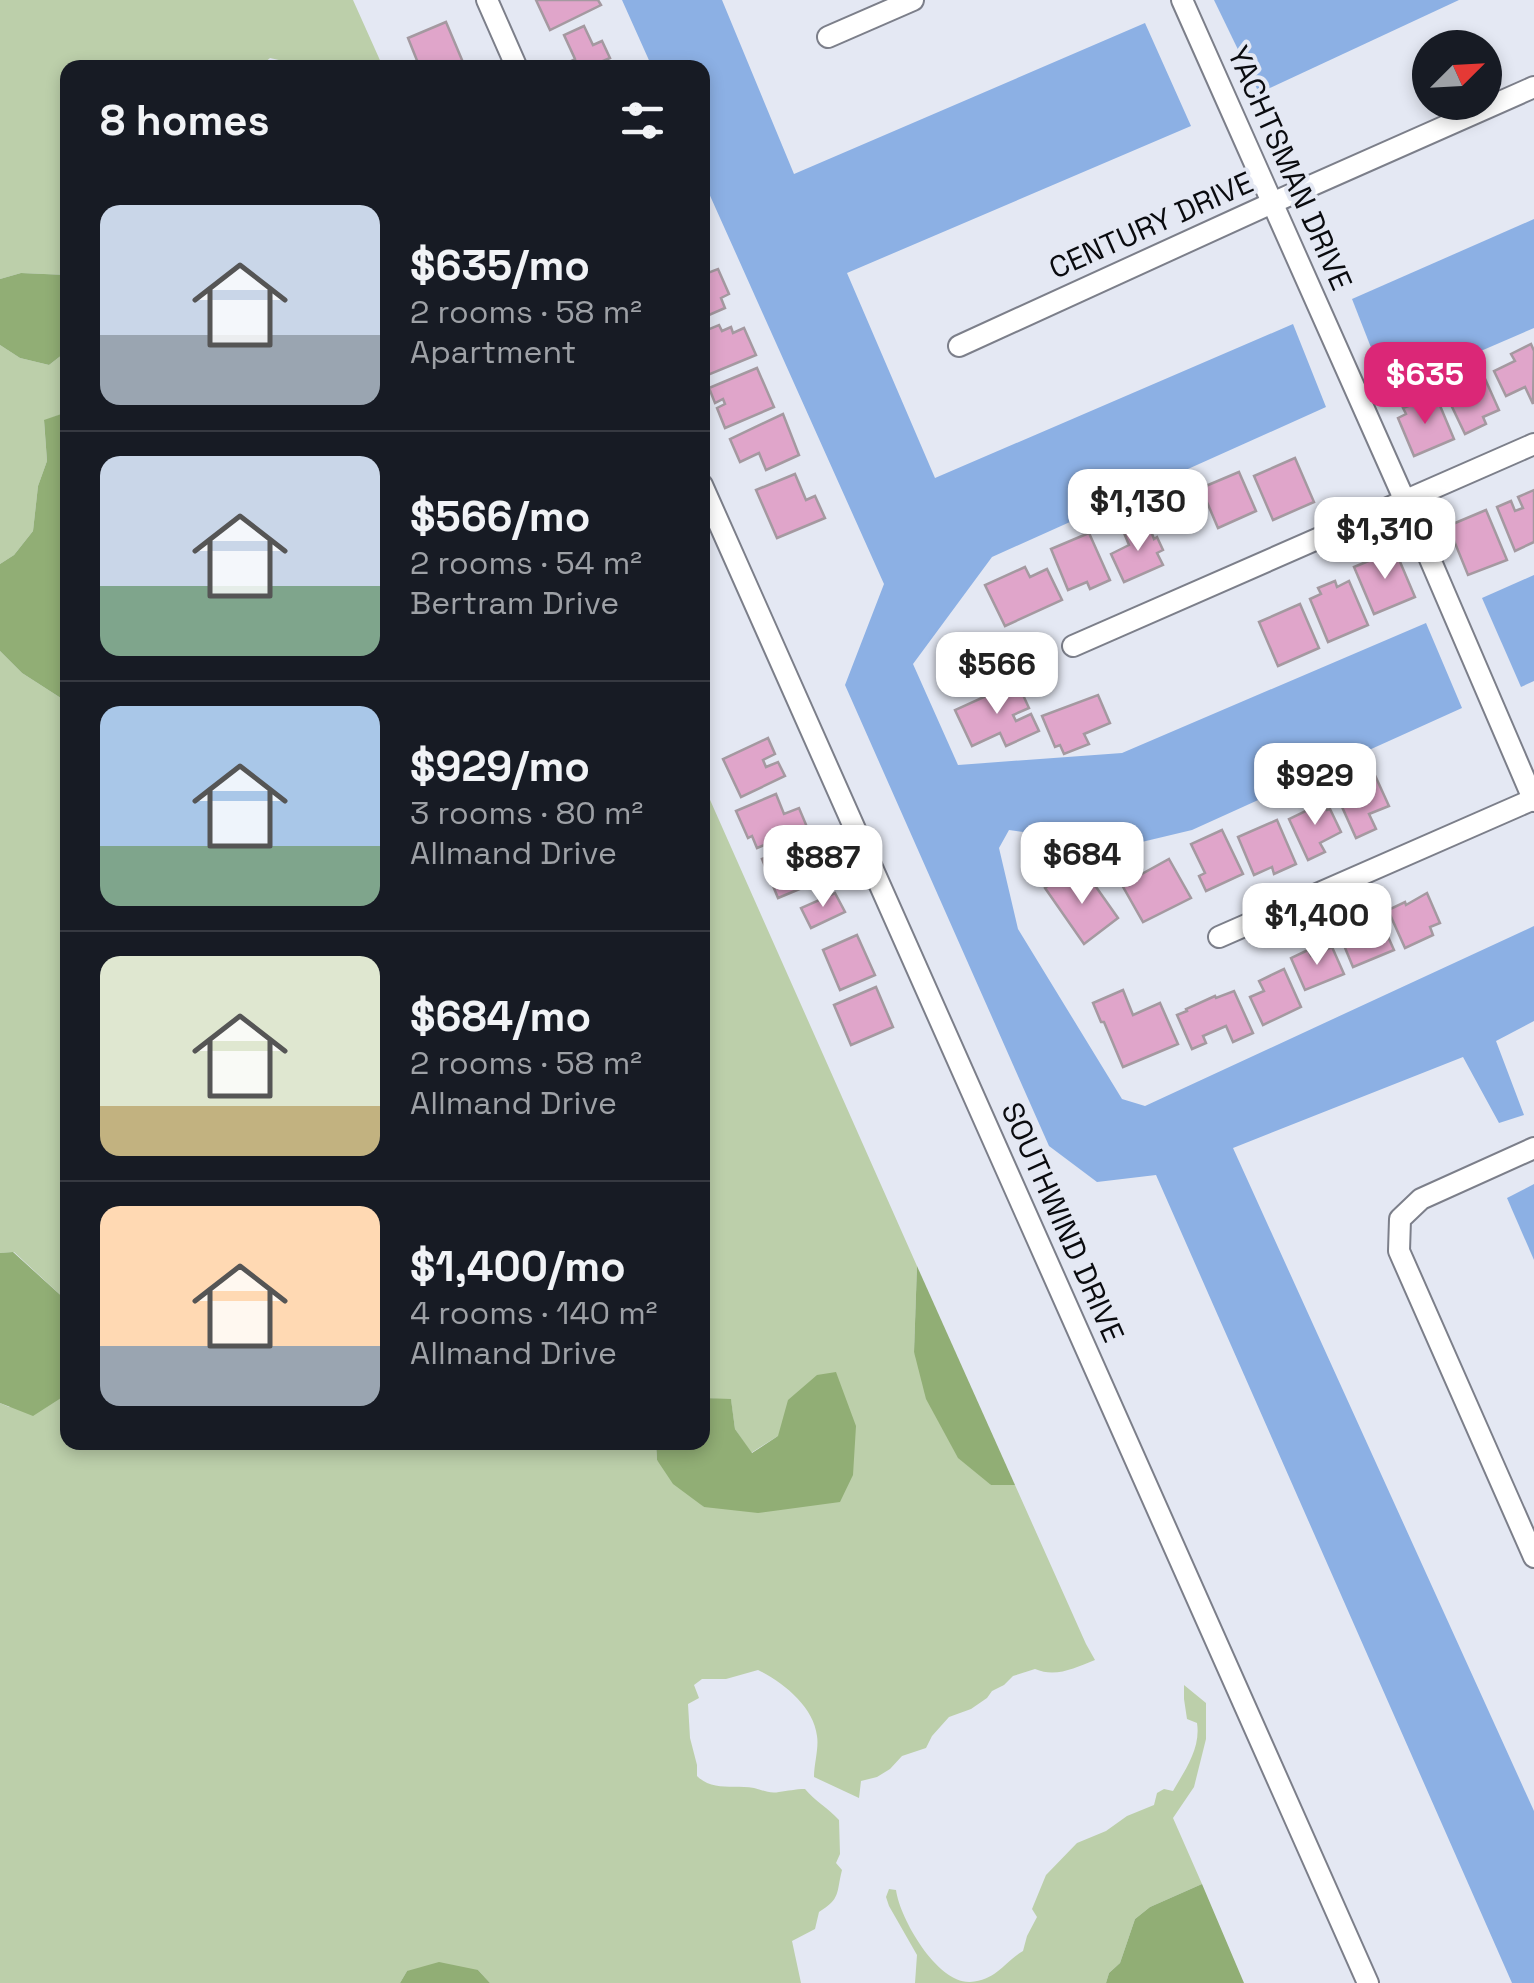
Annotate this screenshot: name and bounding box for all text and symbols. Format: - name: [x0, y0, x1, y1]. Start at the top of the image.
- north arrow: [1412, 30, 1502, 120]
- map controls: [1412, 30, 1502, 120]
- street label: YACHTSMAN DRIVE: [1219, 40, 1361, 296]
- icon: filters: [615, 93, 670, 148]
- text: 8 homes: [100, 94, 270, 147]
- street label: CENTURY DRIVE: [1043, 163, 1259, 287]
- text: $635/mo: [410, 239, 590, 292]
- icon: home: [180, 245, 300, 365]
- text: 2 rooms · 58 m²: [410, 292, 642, 332]
- text: Apartment: [410, 332, 576, 372]
- pin: $635: [1366, 342, 1484, 427]
- text: $635: [1386, 354, 1464, 394]
- pin: $1,130: [1057, 469, 1219, 554]
- text: $1,130: [1090, 481, 1186, 521]
- text: $566/mo: [410, 490, 590, 543]
- icon: home: [180, 496, 300, 616]
- pin: $1,310: [1304, 497, 1466, 582]
- text: $1,310: [1336, 509, 1434, 549]
- text: 2 rooms · 54 m²: [410, 543, 642, 583]
- text: Bertram Drive: [410, 583, 619, 623]
- pin: $566: [938, 632, 1056, 717]
- text: $566: [958, 644, 1036, 684]
- text: $929/mo: [410, 740, 590, 793]
- pin: $929: [1256, 743, 1374, 828]
- icon: home: [180, 746, 300, 866]
- text: $929: [1276, 755, 1354, 795]
- text: 3 rooms · 80 m²: [410, 793, 643, 833]
- pin: $684: [1023, 822, 1141, 907]
- pin: $887: [764, 825, 882, 910]
- text: Allmand Drive: [410, 833, 617, 873]
- text: $684: [1043, 834, 1121, 874]
- text: $887: [785, 837, 861, 877]
- pin: $1,400: [1236, 883, 1398, 968]
- text: $1,400: [1264, 895, 1370, 935]
- text: $684/mo: [410, 990, 591, 1043]
- icon: home: [180, 996, 300, 1116]
- text: 2 rooms · 58 m²: [410, 1043, 642, 1083]
- text: Allmand Drive: [410, 1083, 617, 1123]
- street label: SOUTHWIND DRIVE: [993, 1096, 1133, 1348]
- text: $1,400/mo: [410, 1240, 626, 1293]
- icon: home: [180, 1246, 300, 1366]
- text: 4 rooms · 140 m²: [410, 1293, 657, 1333]
- text: Allmand Drive: [410, 1333, 617, 1373]

